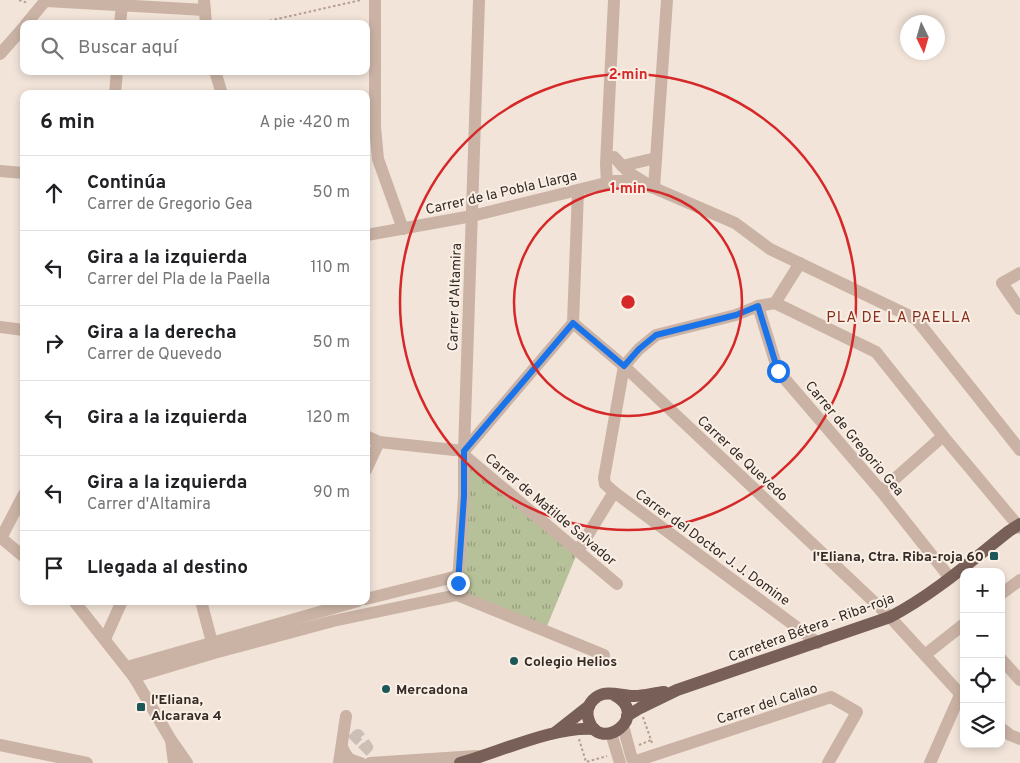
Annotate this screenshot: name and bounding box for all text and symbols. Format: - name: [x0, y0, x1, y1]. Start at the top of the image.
- north arrow: [900, 15, 945, 60]
- search box: [20, 20, 370, 75]
- icon: search: [38, 34, 66, 62]
- text: Buscar aquí: [78, 36, 178, 60]
- text: 2 min: [608, 66, 648, 85]
- text: 6 min: [40, 109, 95, 136]
- text: A pie · 420 m: [259, 113, 350, 133]
- street label: Carrer de la Pobla Llarga: [424, 168, 579, 219]
- text: Continúa: [87, 171, 166, 195]
- icon: ahead: [40, 179, 68, 207]
- text: 1 min: [610, 180, 646, 199]
- text: 50 m: [313, 183, 350, 203]
- text: Carrer de Gregorio Gea: [87, 195, 252, 215]
- street label: Carrer d'Altamira: [445, 243, 466, 351]
- text: Gira a la izquierda: [87, 246, 247, 270]
- icon: left: [40, 254, 68, 282]
- text: 110 m: [310, 258, 350, 278]
- text: Carrer del Pla de la Paella: [87, 270, 270, 290]
- centre of rings: [619, 293, 637, 311]
- district label: PLA DE LA PAELLA: [826, 309, 972, 328]
- text: Gira a la derecha: [87, 321, 237, 345]
- icon: right: [40, 329, 68, 357]
- text: 50 m: [313, 333, 350, 353]
- text: Carrer de Quevedo: [87, 345, 222, 365]
- route start: [767, 360, 790, 383]
- street label: Carrer de Gregorio Gea: [801, 378, 907, 500]
- icon: left: [40, 404, 68, 432]
- text: Gira a la izquierda: [87, 406, 247, 430]
- text: 120 m: [307, 408, 350, 428]
- street label: Carrer de Quevedo: [693, 413, 791, 506]
- street label: Carrer de Matilde Salvador: [481, 450, 620, 570]
- text: Gira a la izquierda: [87, 471, 247, 495]
- icon: left: [40, 479, 68, 507]
- text: 90 m: [313, 483, 350, 503]
- street label: Carrer del Doctor J. J. Domine: [631, 486, 793, 610]
- text: Carrer d'Altamira: [87, 495, 211, 515]
- place label: l'Eliana, Ctra. Riba-roja 60: [812, 549, 984, 566]
- marker: l'Eliana, Ctra. Riba-roja 60: [988, 550, 1000, 562]
- icon: arrive: [40, 554, 68, 582]
- text: Llegada al destino: [87, 556, 248, 580]
- map controls: [960, 568, 1005, 748]
- button: +: [960, 568, 1005, 613]
- route end: [447, 572, 470, 595]
- street label: Carretera Bétera - Riba-roja: [726, 590, 897, 666]
- button: −: [960, 613, 1005, 658]
- place label: Colegio Helios: [524, 654, 617, 671]
- marker: Colegio Helios: [508, 655, 520, 667]
- button: locate: [960, 658, 1005, 703]
- street label: Carrer del Callao: [715, 680, 820, 729]
- place label: Mercadona: [396, 682, 468, 699]
- marker: Mercadona: [380, 683, 392, 695]
- place label: l'Eliana, Alcarava 4: [151, 692, 222, 725]
- marker: l'Eliana, Alcarava 4: [135, 701, 147, 713]
- button: layers: [960, 703, 1005, 748]

